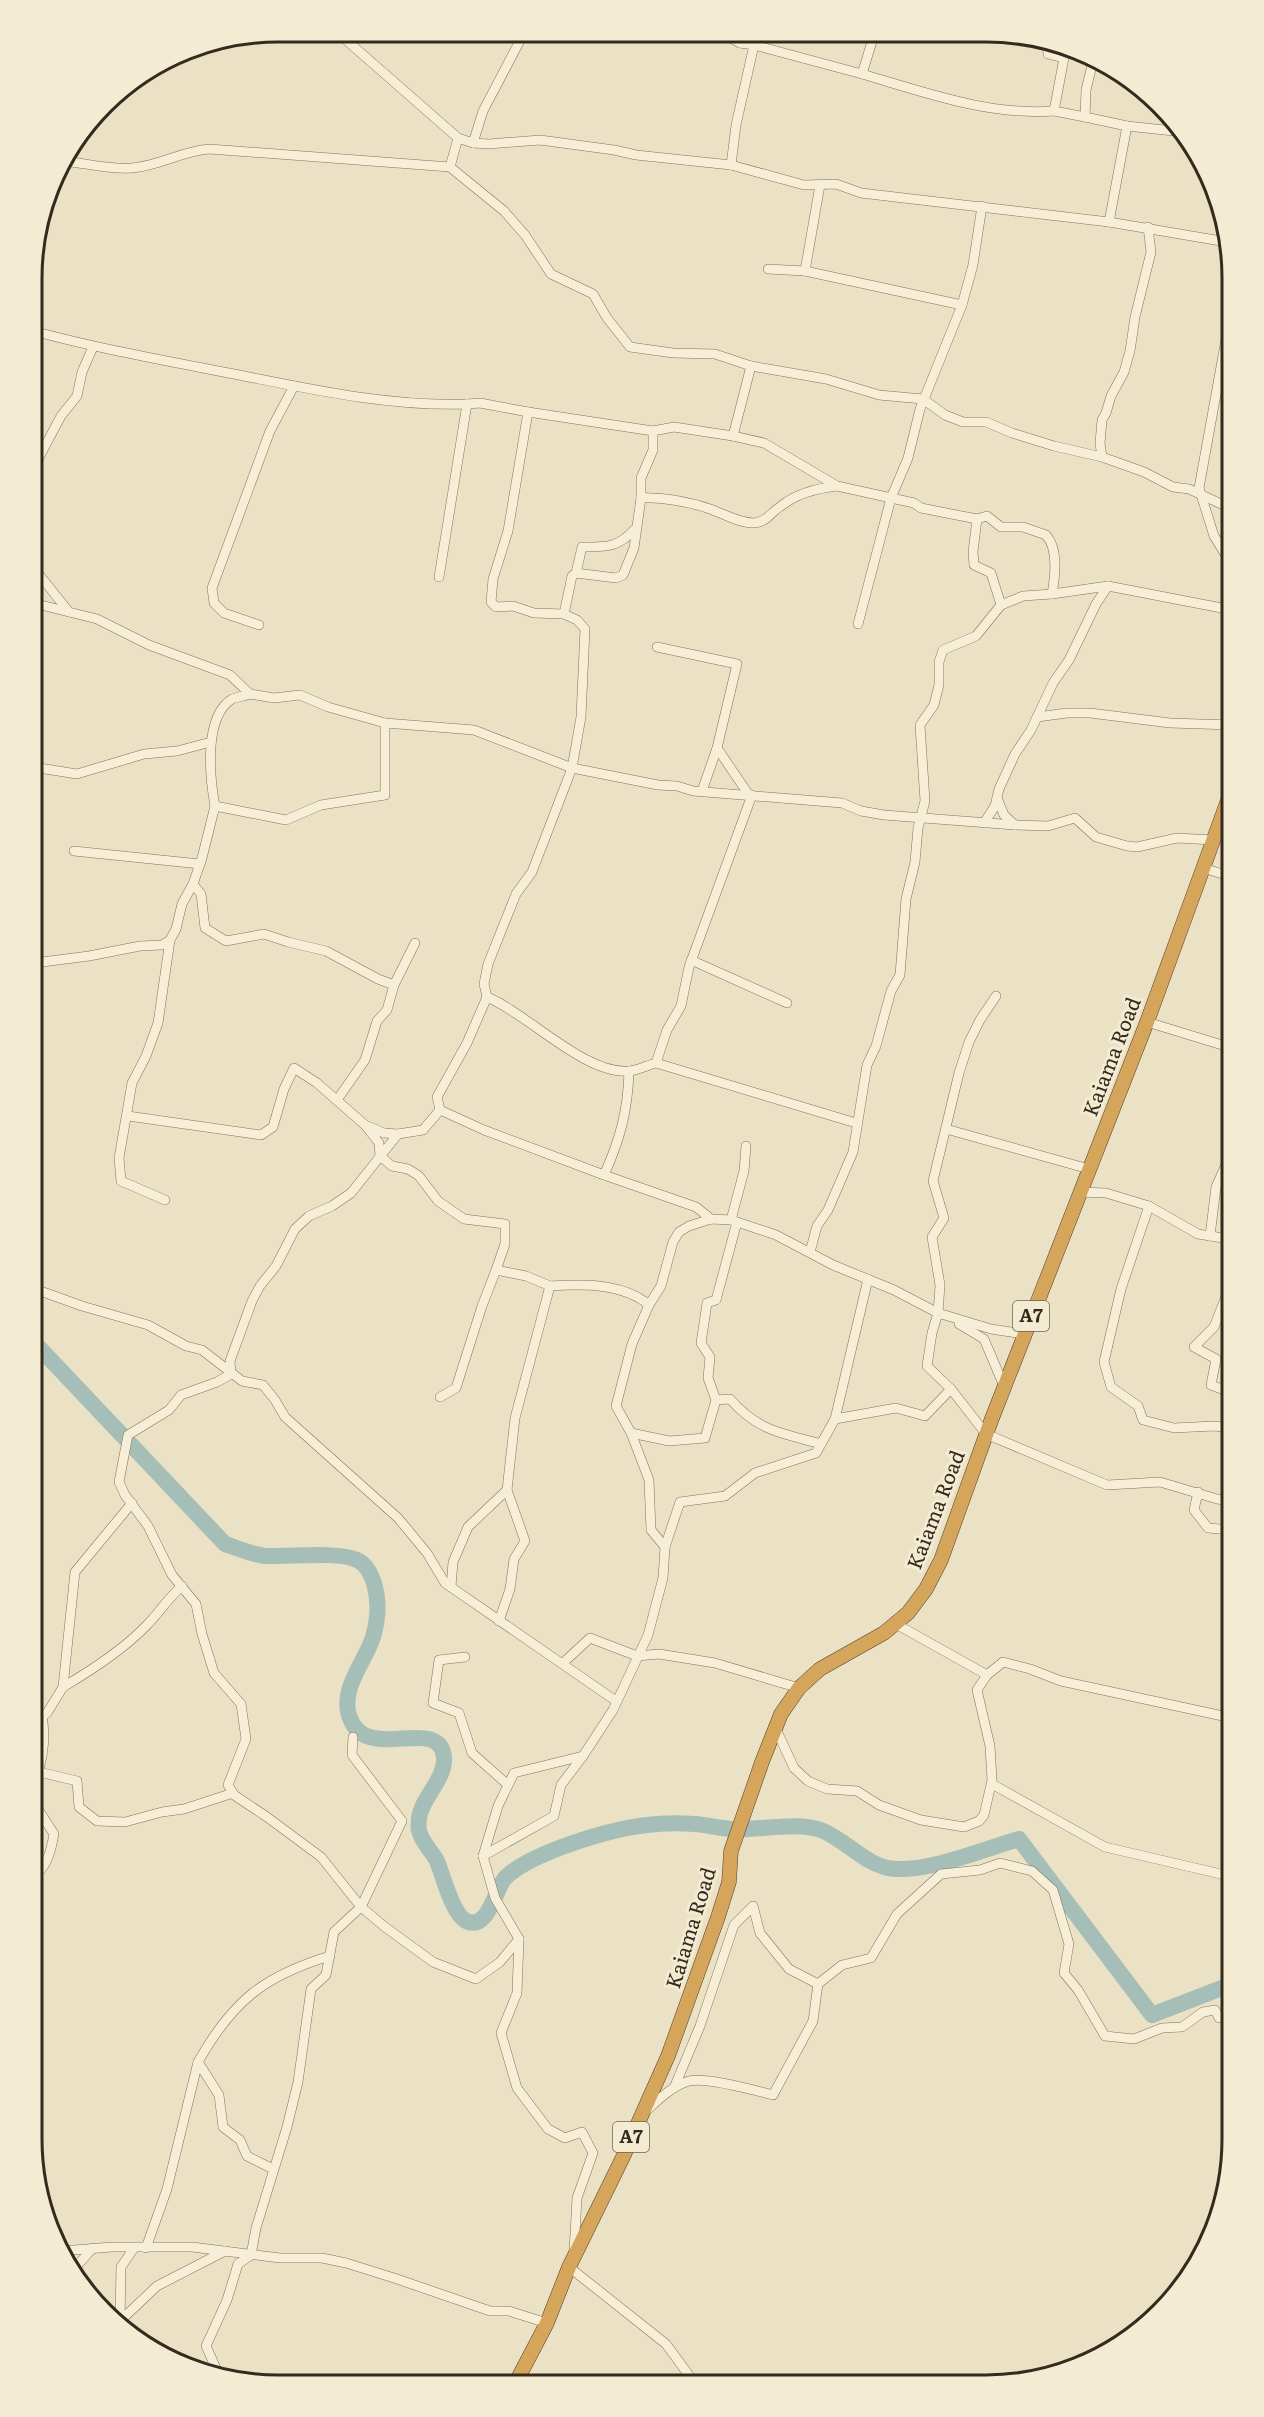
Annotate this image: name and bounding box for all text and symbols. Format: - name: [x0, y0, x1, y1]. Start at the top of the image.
- street label: Kaiama Road: [1074, 992, 1147, 1120]
- road number: A7: [1013, 1301, 1049, 1331]
- street label: Kaiama Road: [898, 1445, 971, 1573]
- street label: Kaiama Road: [656, 1863, 722, 1992]
- road number: A7: [613, 2122, 649, 2152]

